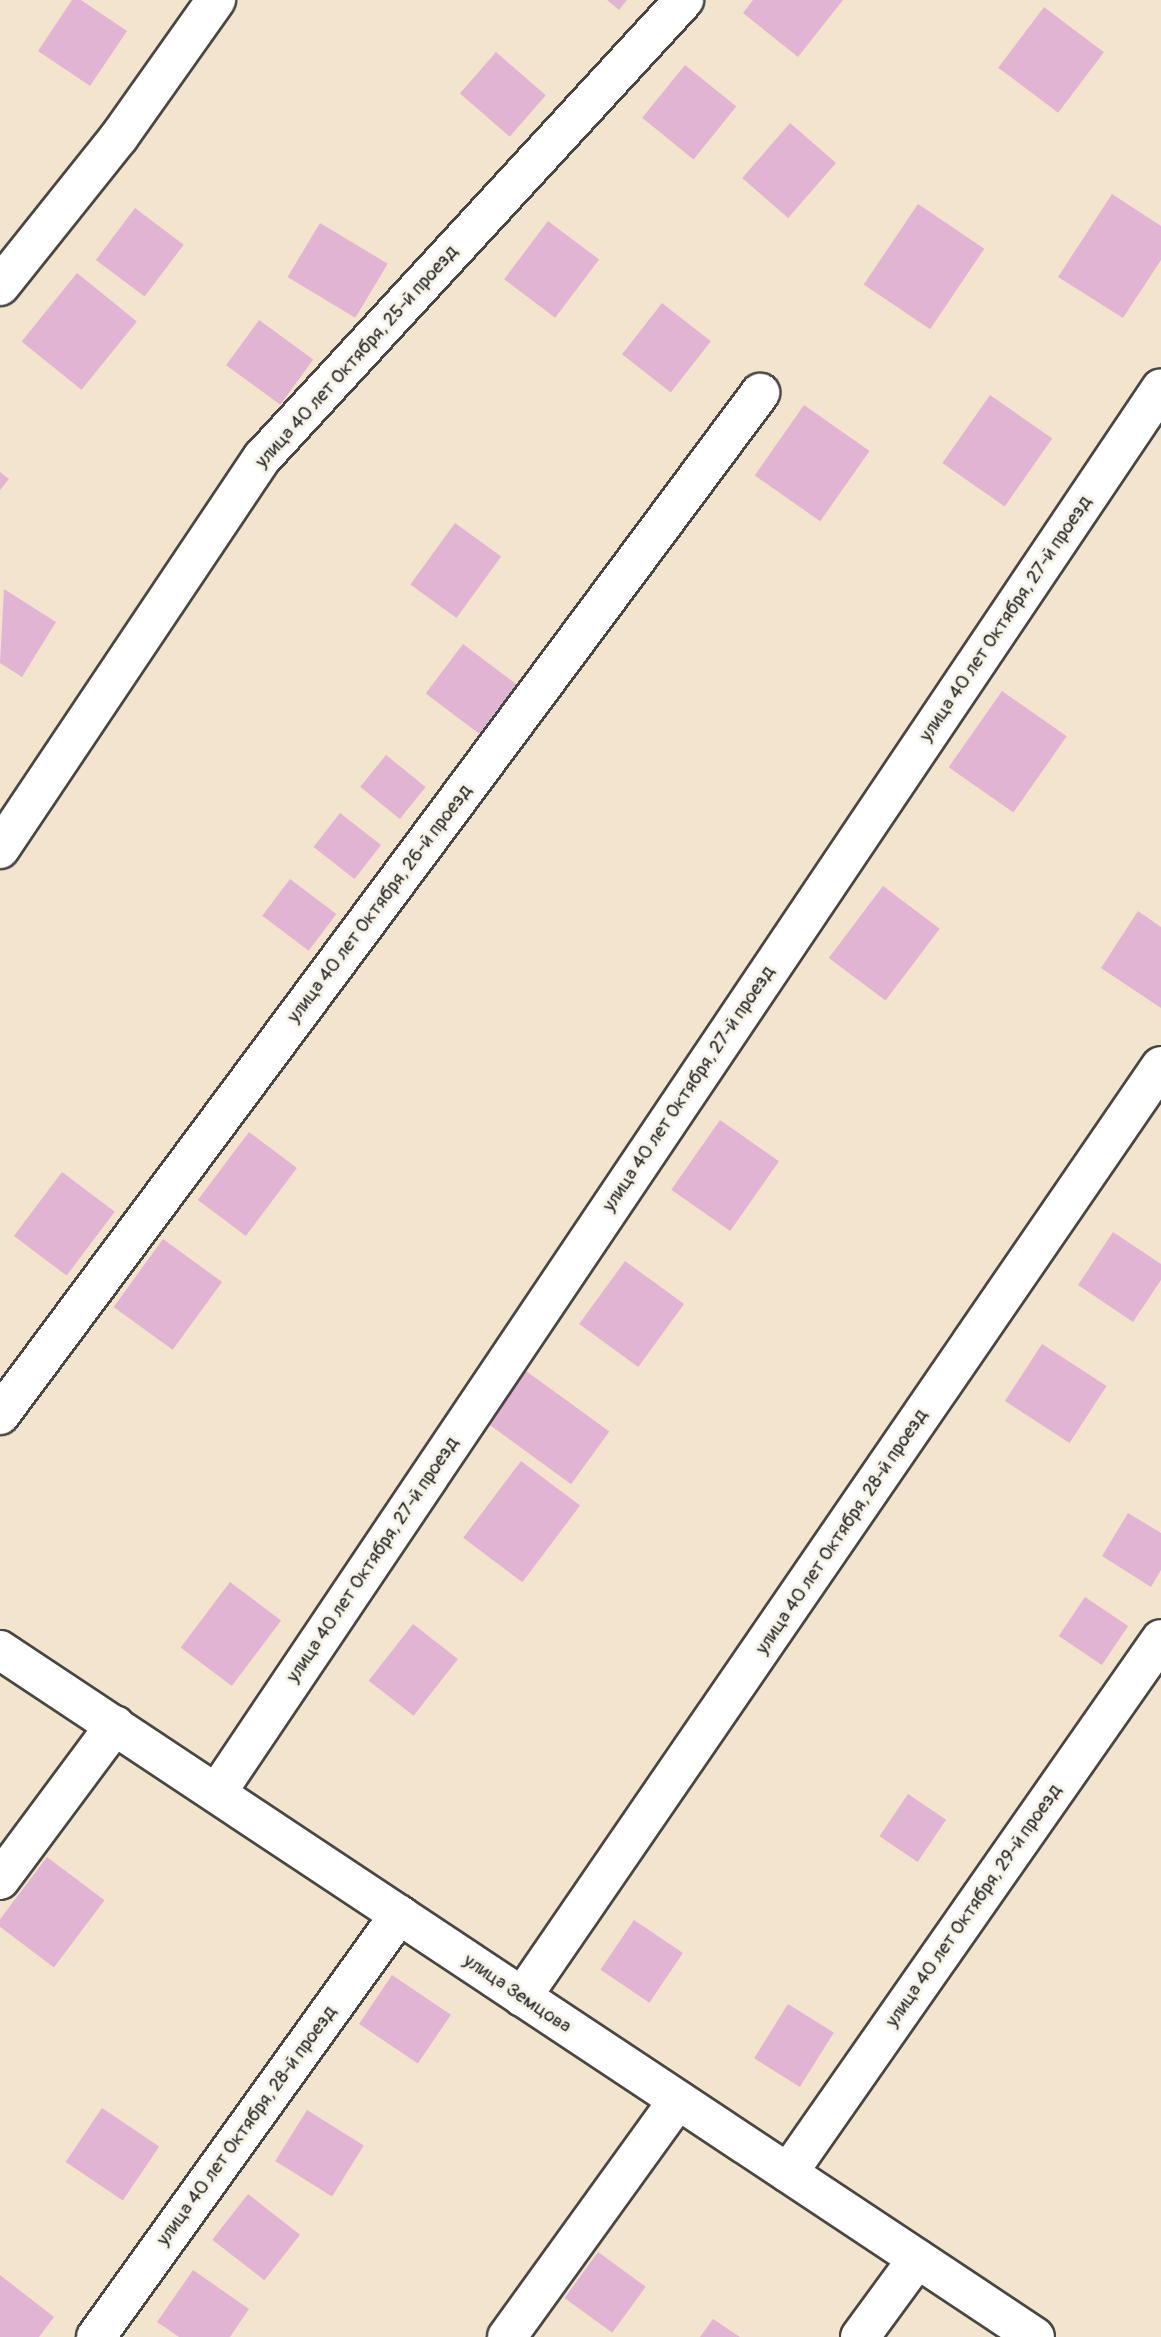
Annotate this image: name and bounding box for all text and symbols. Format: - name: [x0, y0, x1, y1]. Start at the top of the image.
- street label: улица 40 лет Октября, 25-й проезд: [251, 241, 463, 473]
- street label: улица 40 лет Октября, 27-й проезд: [915, 492, 1097, 746]
- street label: улица 40 лет Октября, 26-й проезд: [283, 780, 477, 1028]
- street label: улица 40 лет Октября, 27-й проезд: [598, 962, 780, 1216]
- street label: улица 40 лет Октября, 28-й проезд: [751, 1405, 933, 1659]
- street label: улица 40 лет Октября, 27-й проезд: [282, 1433, 464, 1687]
- street label: улица 40 лет Октября, 29-й проезд: [881, 1780, 1067, 2032]
- street label: улица Земцова: [459, 1950, 575, 2038]
- street label: улица 40 лет Октября, 28-й проезд: [152, 2002, 342, 2250]

